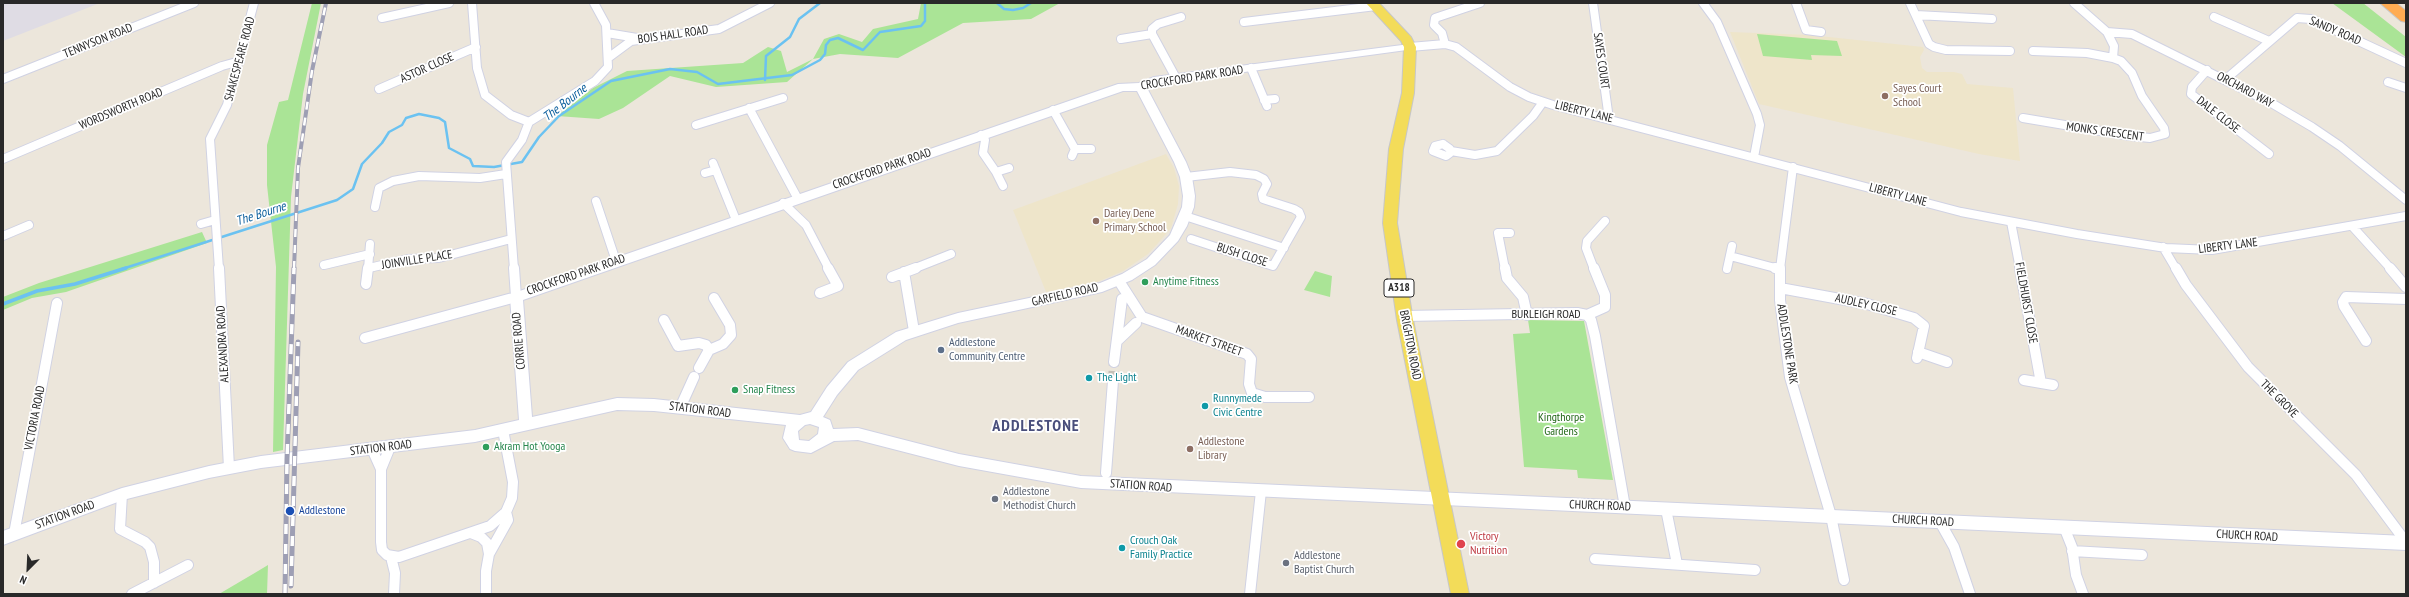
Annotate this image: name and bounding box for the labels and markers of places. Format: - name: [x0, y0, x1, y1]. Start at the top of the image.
- place label: Sayes Court School: [1893, 82, 1941, 110]
- marker: Sayes Court School: [1880, 91, 1890, 101]
- place label: Darley Dene Primary School: [1104, 207, 1166, 235]
- marker: Darley Dene Primary School: [1091, 216, 1101, 226]
- place label: Anytime Fitness: [1153, 275, 1219, 289]
- marker: Anytime Fitness: [1140, 277, 1150, 287]
- place label: Addlestone Community Centre: [949, 336, 1025, 364]
- marker: Addlestone Community Centre: [936, 345, 946, 355]
- place label: The Light: [1097, 371, 1136, 385]
- marker: The Light: [1084, 373, 1094, 383]
- place label: Snap Fitness: [743, 383, 795, 397]
- marker: Snap Fitness: [730, 385, 740, 395]
- place label: Runnymede Civic Centre: [1213, 392, 1262, 420]
- marker: Runnymede Civic Centre: [1200, 401, 1210, 411]
- place label: Addlestone Library: [1198, 435, 1244, 463]
- place label: Akram Hot Yooga: [494, 440, 565, 454]
- marker: Akram Hot Yooga: [481, 442, 491, 452]
- marker: Addlestone Library: [1185, 444, 1195, 454]
- place label: Addlestone Methodist Church: [1003, 485, 1076, 513]
- marker: Addlestone Methodist Church: [990, 494, 1000, 504]
- place label: Addlestone: [299, 504, 345, 518]
- marker: Addlestone: [284, 505, 296, 517]
- place label: Victory Nutrition: [1470, 530, 1507, 558]
- place label: Crouch Oak Family Practice: [1130, 534, 1192, 562]
- marker: Victory Nutrition: [1455, 538, 1467, 550]
- marker: Crouch Oak Family Practice: [1117, 543, 1127, 553]
- place label: Addlestone Baptist Church: [1294, 549, 1354, 577]
- marker: Addlestone Baptist Church: [1281, 558, 1291, 568]

